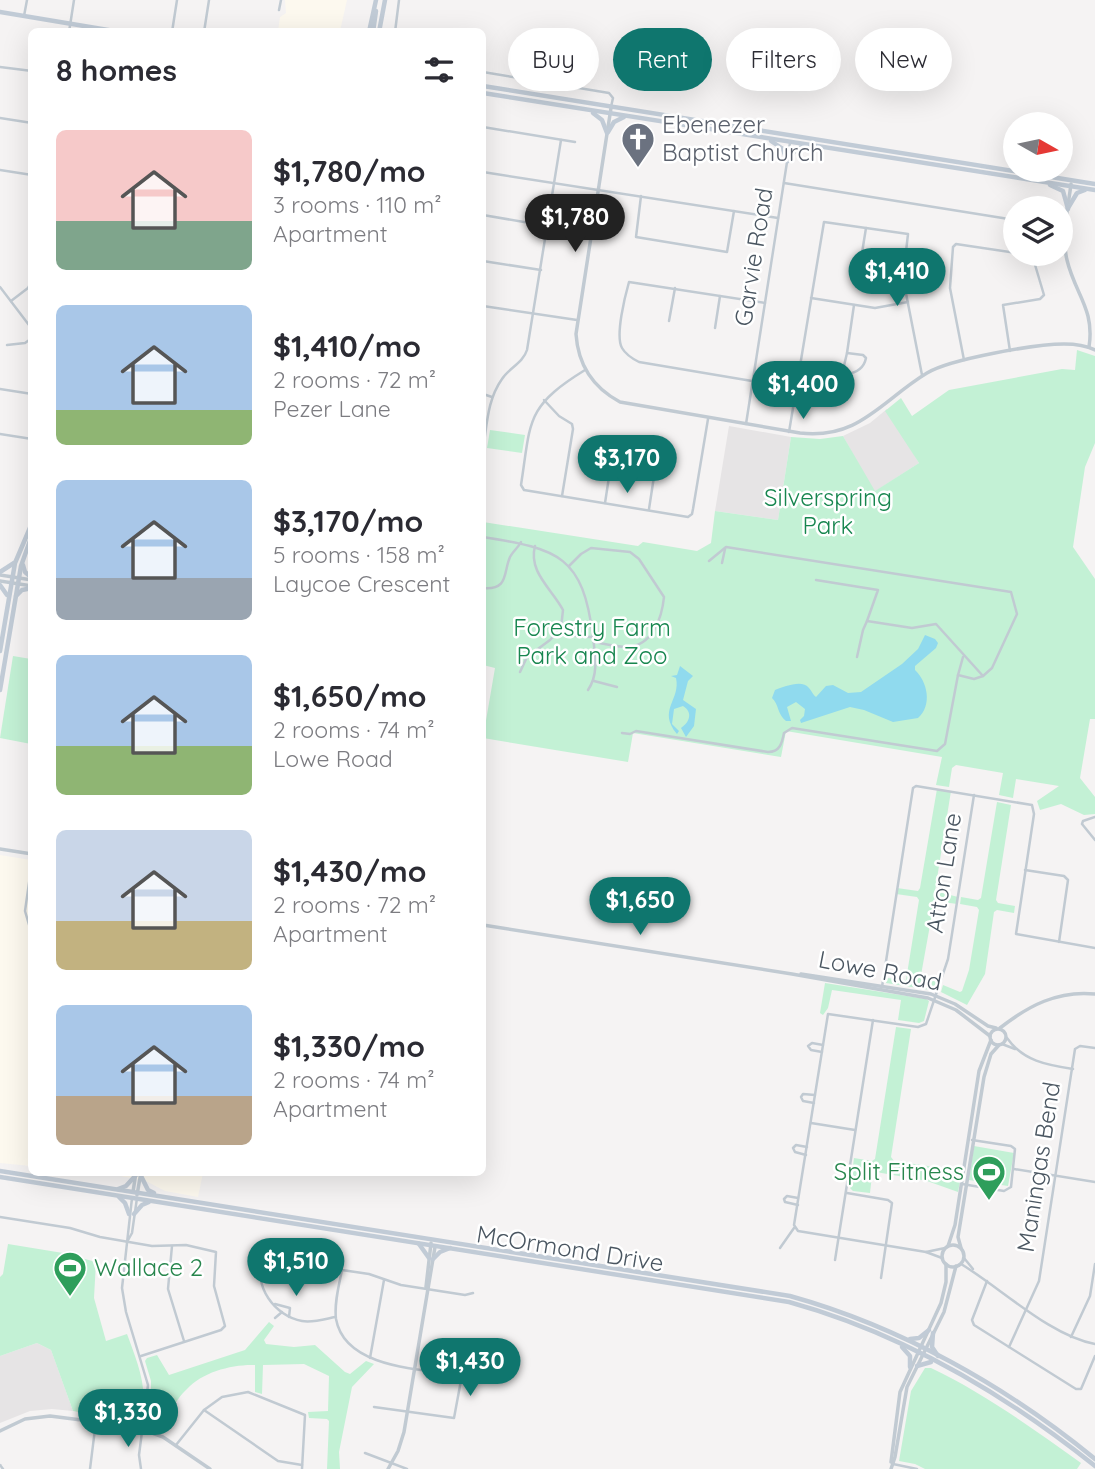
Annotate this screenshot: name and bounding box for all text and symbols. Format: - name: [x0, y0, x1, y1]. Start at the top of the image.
- chip: Buy: [508, 28, 599, 91]
- chip: Rent: [613, 28, 712, 91]
- chip: Filters: [726, 28, 841, 91]
- chip: New: [855, 28, 952, 91]
- text: 8 homes: [56, 51, 177, 89]
- icon: filters: [420, 51, 458, 89]
- place label: Ebenezer Baptist Church: [662, 109, 824, 167]
- north arrow: [1003, 112, 1073, 182]
- map controls: [1003, 112, 1073, 266]
- church icon: Ebenezer Baptist Church: [619, 120, 657, 169]
- text: $1,780/mo: [273, 152, 426, 190]
- icon: home: [112, 158, 196, 242]
- street label: Garvie Road: [727, 186, 779, 328]
- text: 3 rooms · 110 m²: [273, 190, 442, 219]
- pin: $1,780: [518, 194, 632, 254]
- button: layers: [1003, 196, 1073, 266]
- text: $1,780: [541, 202, 609, 231]
- text: Apartment: [273, 219, 387, 248]
- pin: $1,410: [840, 248, 954, 308]
- text: $1,410: [865, 256, 929, 285]
- text: $1,410/mo: [273, 327, 421, 365]
- icon: home: [112, 333, 196, 417]
- pin: $1,400: [746, 362, 860, 421]
- text: 2 rooms · 72 m²: [273, 365, 436, 394]
- text: $1,400: [768, 369, 838, 398]
- text: Pezer Lane: [273, 394, 391, 423]
- pin: $3,170: [570, 435, 684, 495]
- text: $3,170: [594, 443, 660, 472]
- park label: Silverspring Park: [764, 482, 892, 540]
- text: $3,170/mo: [273, 502, 423, 540]
- icon: home: [112, 508, 196, 592]
- text: 5 rooms · 158 m²: [273, 540, 445, 569]
- text: Laycoe Crescent: [273, 569, 450, 598]
- park label: Forestry Farm Park and Zoo: [513, 612, 671, 670]
- text: $1,650/mo: [273, 677, 427, 715]
- icon: home: [112, 683, 196, 767]
- text: 2 rooms · 74 m²: [273, 715, 435, 744]
- text: Lowe Road: [273, 744, 393, 773]
- street label: Atton Lane: [919, 811, 967, 935]
- text: $1,430/mo: [273, 852, 426, 890]
- icon: home: [112, 858, 196, 942]
- pin: $1,650: [583, 878, 697, 937]
- text: $1,650: [605, 885, 675, 914]
- text: 2 rooms · 72 m²: [273, 890, 436, 919]
- text: Apartment: [273, 919, 387, 948]
- street label: Lowe Road: [816, 943, 944, 997]
- text: $1,330/mo: [273, 1027, 425, 1065]
- icon: home: [112, 1033, 196, 1117]
- text: 2 rooms · 74 m²: [273, 1065, 435, 1094]
- street label: Maningas Bend: [1010, 1080, 1066, 1254]
- text: Apartment: [273, 1094, 387, 1123]
- sports icon: Split Fitness: [970, 1153, 1008, 1202]
- place label: Split Fitness: [834, 1156, 964, 1186]
- street label: McOrmond Drive: [474, 1218, 666, 1278]
- pin: $1,510: [239, 1238, 353, 1298]
- text: $1,510: [263, 1246, 329, 1275]
- sports icon: Wallace 2: [51, 1249, 89, 1298]
- place label: Wallace 2: [94, 1252, 203, 1282]
- pin: $1,430: [413, 1338, 527, 1398]
- text: $1,430: [436, 1346, 505, 1375]
- pin: $1,330: [71, 1390, 185, 1449]
- text: $1,330: [94, 1397, 162, 1426]

